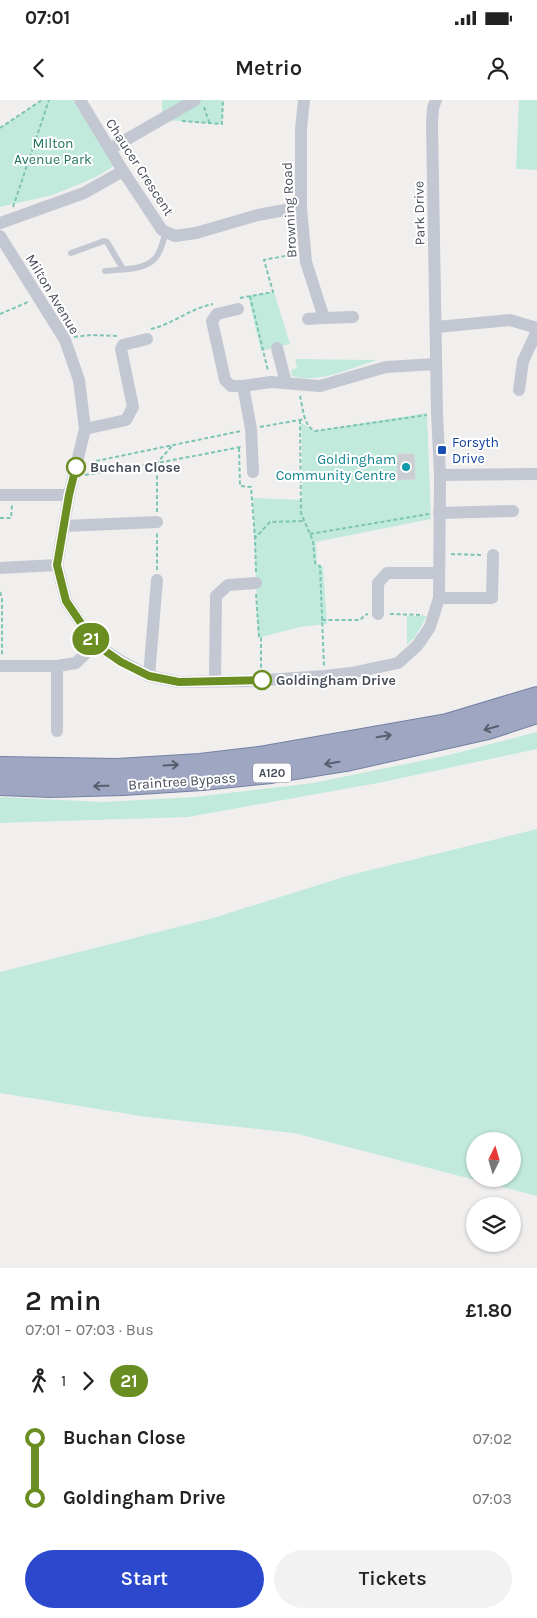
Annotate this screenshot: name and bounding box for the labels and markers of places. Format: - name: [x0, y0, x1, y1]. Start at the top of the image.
- place label: Forsyth Drive: [452, 434, 499, 467]
- marker: Forsyth Drive: [436, 444, 448, 456]
- place label: Goldingham Community Centre: [276, 451, 396, 484]
- marker: Buchan Close: [66, 457, 86, 477]
- place label: Buchan Close: [90, 459, 180, 476]
- marker: Goldingham Community Centre: [400, 461, 412, 473]
- marker: Goldingham Drive: [252, 670, 272, 690]
- place label: Goldingham Drive: [276, 672, 396, 689]

